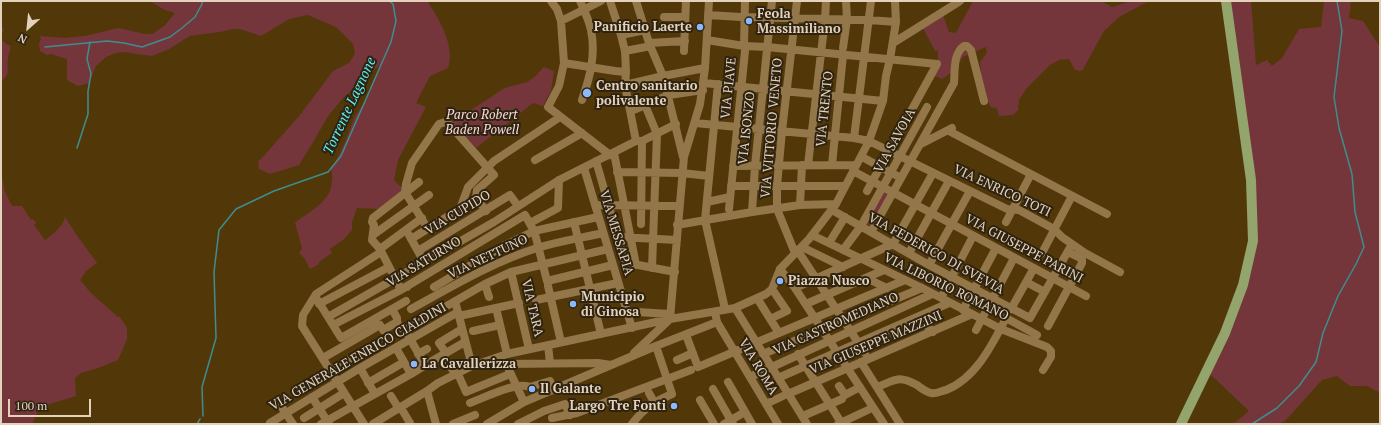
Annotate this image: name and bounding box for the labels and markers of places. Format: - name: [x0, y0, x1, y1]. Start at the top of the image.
- place label: Feola Massimiliano: [757, 6, 841, 37]
- marker: Feola Massimiliano: [744, 16, 754, 26]
- place label: Panificio Laerte: [594, 19, 692, 35]
- marker: Panificio Laerte: [695, 22, 705, 32]
- place label: Centro sanitario polivalente: [596, 78, 697, 109]
- marker: Centro sanitario polivalente: [581, 87, 593, 99]
- place label: Piazza Nusco: [788, 273, 869, 289]
- marker: Piazza Nusco: [775, 276, 785, 286]
- place label: Municipio di Ginosa: [581, 289, 644, 320]
- marker: Municipio di Ginosa: [568, 299, 578, 309]
- place label: La Cavallerizza: [422, 356, 516, 372]
- marker: La Cavallerizza: [409, 359, 419, 369]
- place label: Il Galante: [540, 381, 601, 397]
- marker: Il Galante: [527, 384, 537, 394]
- place label: Largo Tre Fonti: [570, 398, 666, 414]
- marker: Largo Tre Fonti: [669, 401, 679, 411]

